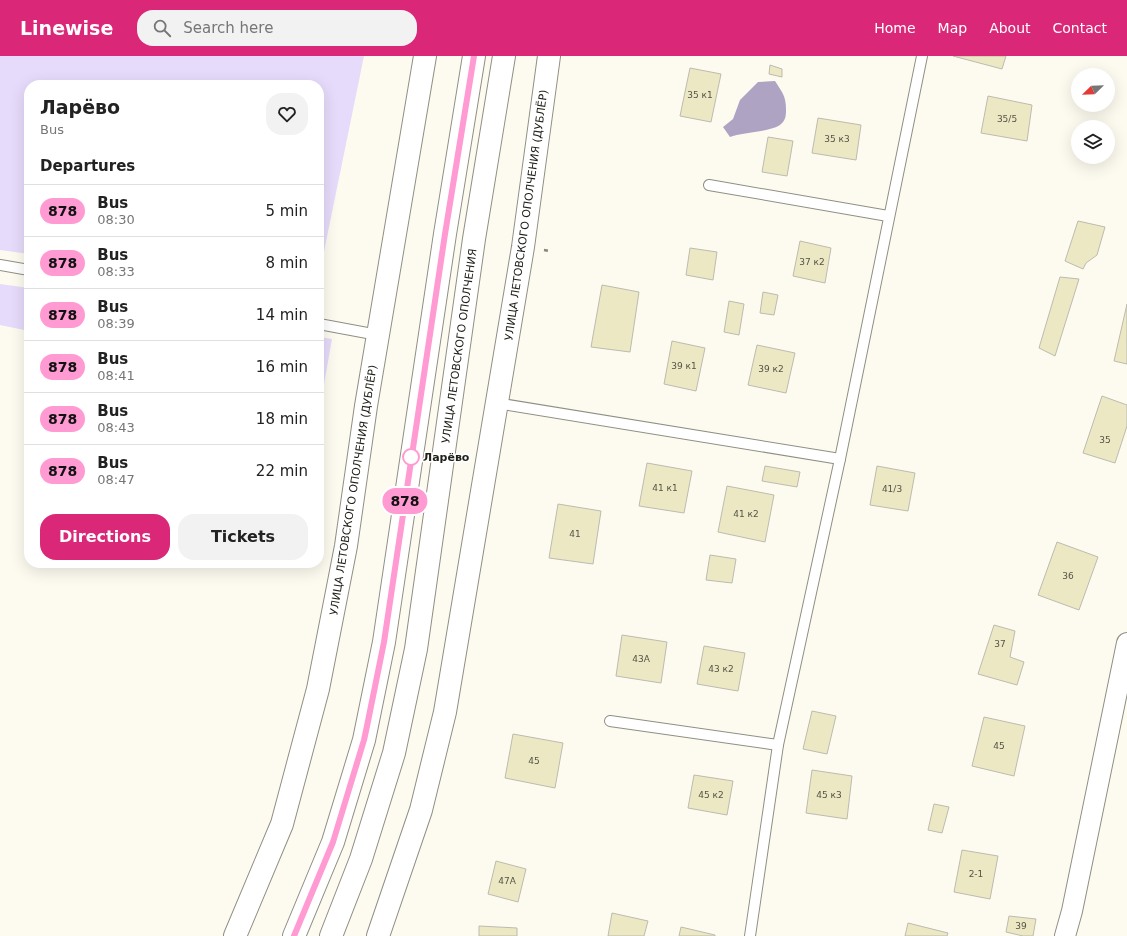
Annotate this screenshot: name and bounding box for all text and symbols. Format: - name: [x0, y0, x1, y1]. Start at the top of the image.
- search box: [137, 10, 417, 46]
- text: Linewise: [20, 17, 113, 39]
- icon: search: [151, 17, 173, 39]
- text: Search here: [183, 19, 273, 37]
- text: Home: [874, 20, 916, 36]
- text: Map: [938, 20, 967, 36]
- text: About: [989, 20, 1031, 36]
- text: Contact: [1053, 20, 1107, 36]
- north arrow: [1071, 68, 1115, 112]
- map controls: [1071, 68, 1115, 164]
- street label: УЛИЦА ЛЕТОВСКОГО ОПОЛЧЕНИЯ (ДУБЛЁР): [502, 89, 551, 341]
- house number: 35 к1: [687, 90, 713, 100]
- button: heart: [266, 93, 308, 135]
- text: Ларёво: [40, 96, 120, 118]
- house number: 35/5: [997, 114, 1017, 124]
- button: layers: [1071, 120, 1115, 164]
- text: Bus: [40, 122, 64, 137]
- house number: 35 к3: [824, 134, 850, 144]
- text: Departures: [40, 157, 135, 175]
- text: Bus: [97, 194, 128, 212]
- text: 5 min: [265, 202, 308, 220]
- text: 878: [48, 203, 77, 219]
- text: 08:30: [97, 212, 135, 227]
- text: Bus: [97, 246, 128, 264]
- street label: УЛИЦА ЛЕТОВСКОГО ОПОЛЧЕНИЯ: [439, 248, 480, 444]
- text: 8 min: [265, 254, 308, 272]
- text: 878: [48, 255, 77, 271]
- house number: 37 к2: [799, 257, 825, 267]
- text: 08:33: [97, 264, 135, 279]
- text: Bus: [97, 298, 128, 316]
- text: 14 min: [256, 306, 308, 324]
- text: 878: [48, 307, 77, 323]
- text: 08:39: [97, 316, 135, 331]
- text: Bus: [97, 350, 128, 368]
- text: 16 min: [256, 358, 308, 376]
- text: 878: [48, 359, 77, 375]
- house number: 39 к1: [671, 361, 697, 371]
- street label: УЛИЦА ЛЕТОВСКОГО ОПОЛЧЕНИЯ (ДУБЛЁР): [327, 364, 380, 616]
- house number: 39 к2: [758, 364, 784, 374]
- text: 08:41: [97, 368, 135, 383]
- text: Bus: [97, 402, 128, 420]
- text: 18 min: [256, 410, 308, 428]
- text: 878: [48, 411, 77, 427]
- text: 08:43: [97, 420, 135, 435]
- house number: 35: [1099, 435, 1111, 445]
- marker: Ларёво: [402, 448, 420, 466]
- place label: Ларёво: [423, 451, 470, 464]
- text: Bus: [97, 454, 128, 472]
- text: 22 min: [256, 462, 308, 480]
- text: 878: [48, 463, 77, 479]
- text: 08:47: [97, 472, 135, 487]
- house number: 41 к1: [652, 483, 678, 493]
- house number: 41/3: [882, 484, 902, 494]
- line badge: 878: [382, 488, 428, 514]
- text: 878: [390, 493, 420, 509]
- house number: 41 к2: [733, 509, 759, 519]
- button: Directions: [40, 514, 170, 560]
- button: Tickets: [178, 514, 308, 560]
- house number: 41: [569, 529, 581, 539]
- house number: 36: [1062, 571, 1074, 581]
- house number: 37: [994, 639, 1006, 649]
- house number: 43А: [632, 654, 651, 664]
- house number: 43 к2: [708, 664, 734, 674]
- house number: 45: [993, 741, 1005, 751]
- house number: 45: [528, 756, 540, 766]
- house number: 45 к2: [698, 790, 724, 800]
- house number: 45 к3: [816, 790, 842, 800]
- house number: 2-1: [969, 869, 983, 879]
- house number: 47А: [498, 876, 517, 886]
- house number: 39: [1015, 921, 1027, 931]

